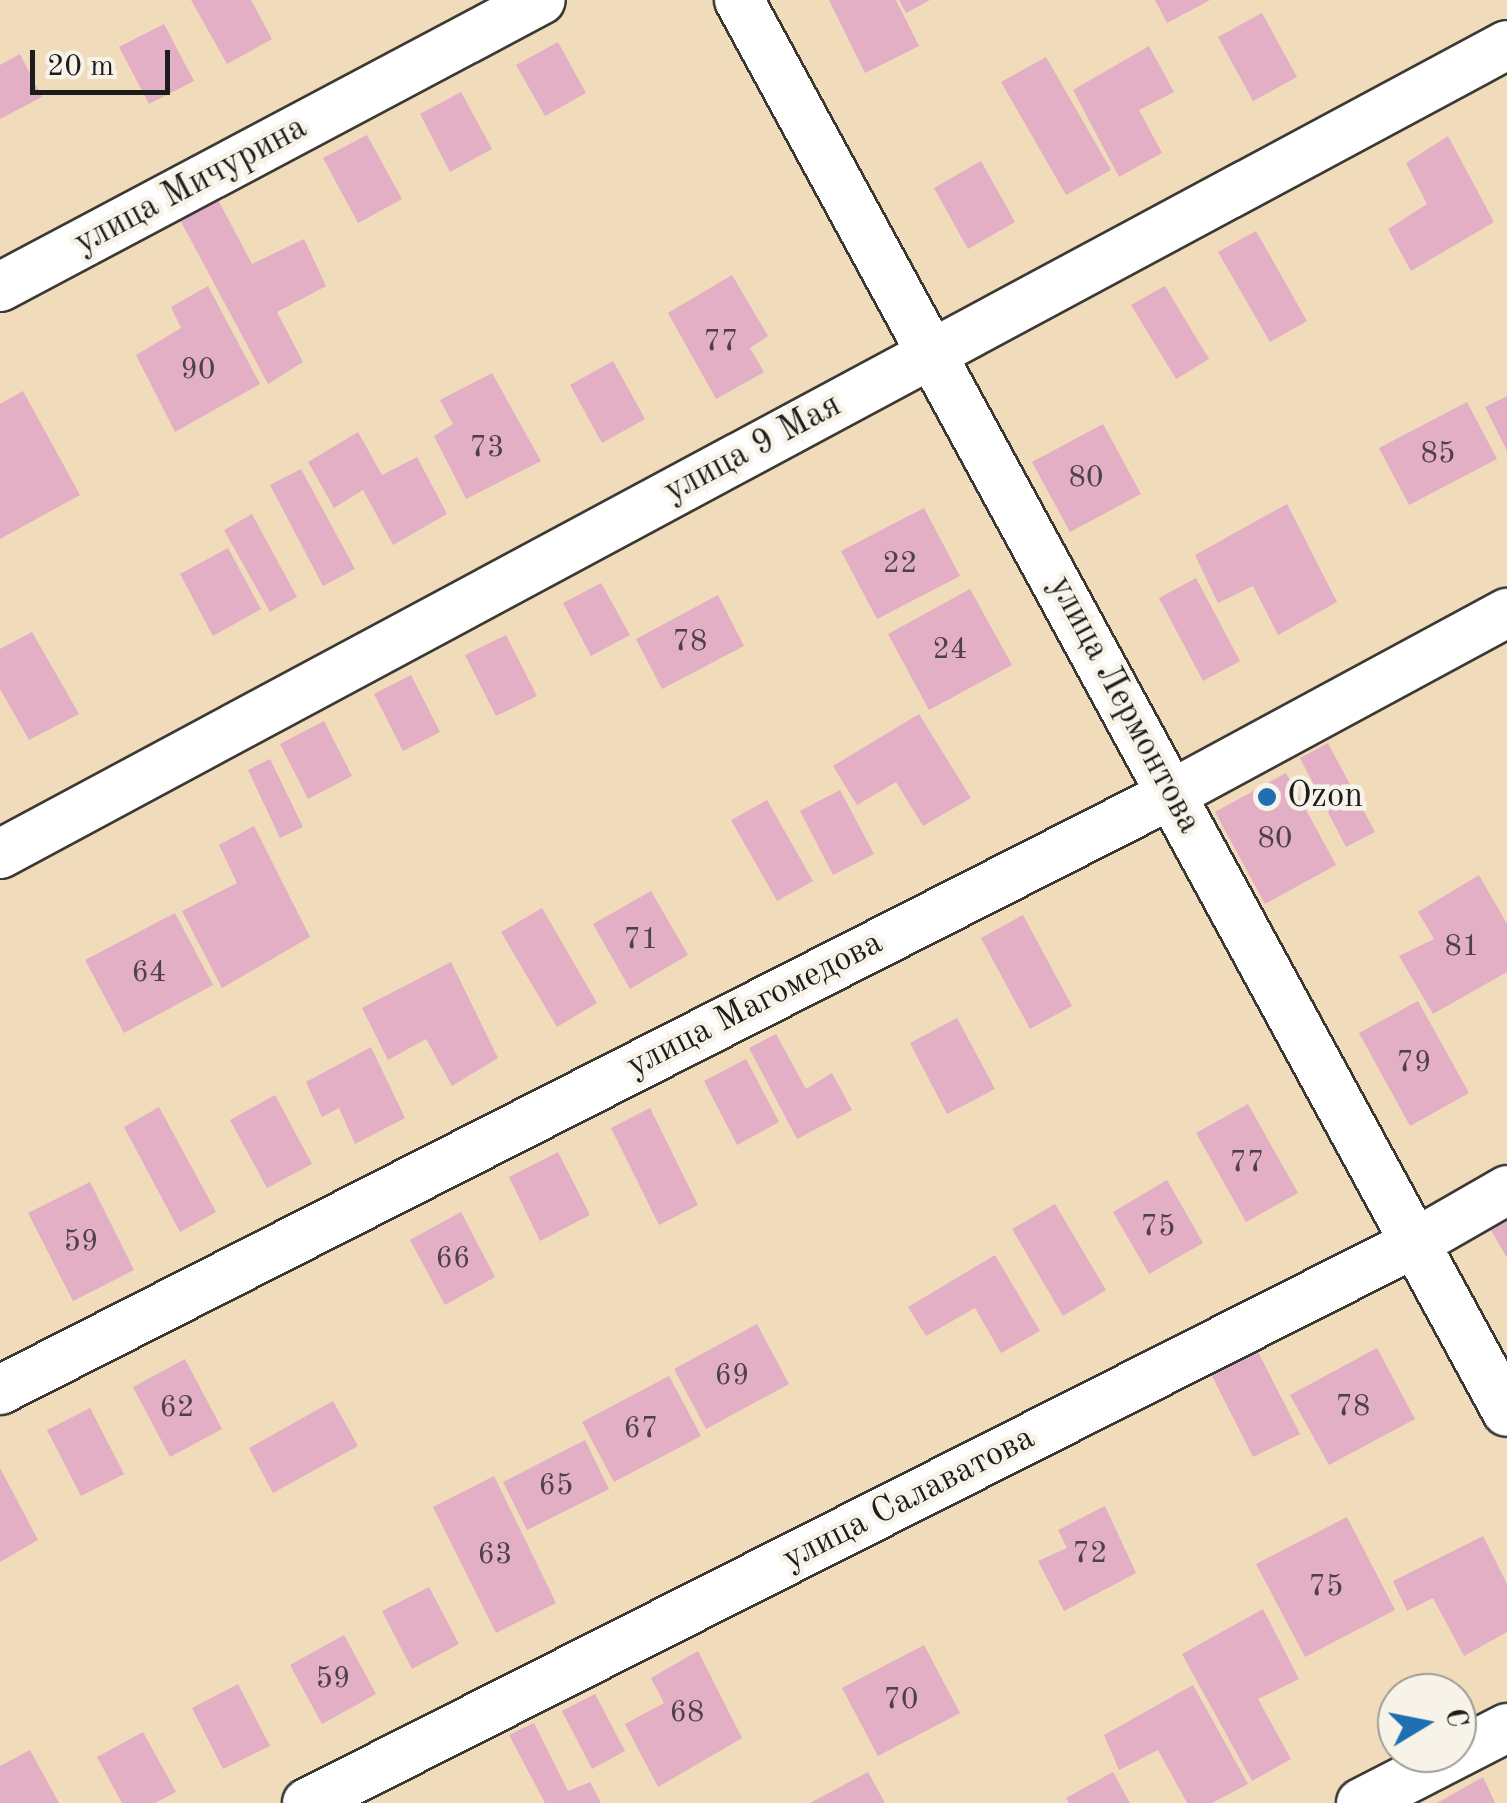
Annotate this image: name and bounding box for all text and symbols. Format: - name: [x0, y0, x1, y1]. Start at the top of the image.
- scale bar: [35, 30, 175, 92]
- text: 20 m: [47, 52, 114, 82]
- street label: улица Мичурина: [68, 107, 314, 265]
- house number: 77: [704, 324, 738, 360]
- house number: 90: [181, 352, 215, 388]
- street label: улица 9 Мая: [657, 385, 849, 513]
- house number: 73: [470, 430, 504, 466]
- house number: 85: [1421, 436, 1455, 472]
- house number: 80: [1069, 460, 1103, 496]
- house number: 22: [883, 546, 917, 582]
- street label: улица Лермонтова: [1038, 569, 1210, 841]
- house number: 78: [673, 624, 707, 660]
- house number: 24: [933, 632, 967, 668]
- place label: Ozon: [1287, 776, 1363, 818]
- marker: Ozon: [1256, 786, 1278, 808]
- house number: 80: [1258, 821, 1292, 857]
- street label: улица Магомедова: [620, 922, 890, 1088]
- house number: 71: [624, 922, 658, 958]
- house number: 81: [1445, 929, 1479, 965]
- house number: 64: [132, 955, 166, 991]
- house number: 79: [1397, 1045, 1431, 1081]
- house number: 77: [1230, 1145, 1264, 1181]
- house number: 75: [1141, 1209, 1175, 1245]
- house number: 59: [64, 1224, 98, 1260]
- house number: 66: [436, 1241, 470, 1277]
- house number: 69: [715, 1358, 749, 1394]
- house number: 78: [1336, 1389, 1370, 1425]
- house number: 62: [160, 1390, 194, 1426]
- house number: 67: [624, 1411, 658, 1447]
- street label: улица Салаватова: [776, 1417, 1042, 1581]
- house number: 65: [539, 1468, 573, 1504]
- house number: 72: [1073, 1536, 1107, 1572]
- house number: 63: [478, 1537, 512, 1573]
- house number: 75: [1309, 1569, 1343, 1605]
- house number: 59: [316, 1661, 350, 1697]
- north arrow: [1377, 1673, 1477, 1773]
- house number: 70: [884, 1682, 918, 1718]
- house number: 68: [670, 1695, 704, 1731]
- text: С: [1439, 1707, 1470, 1730]

